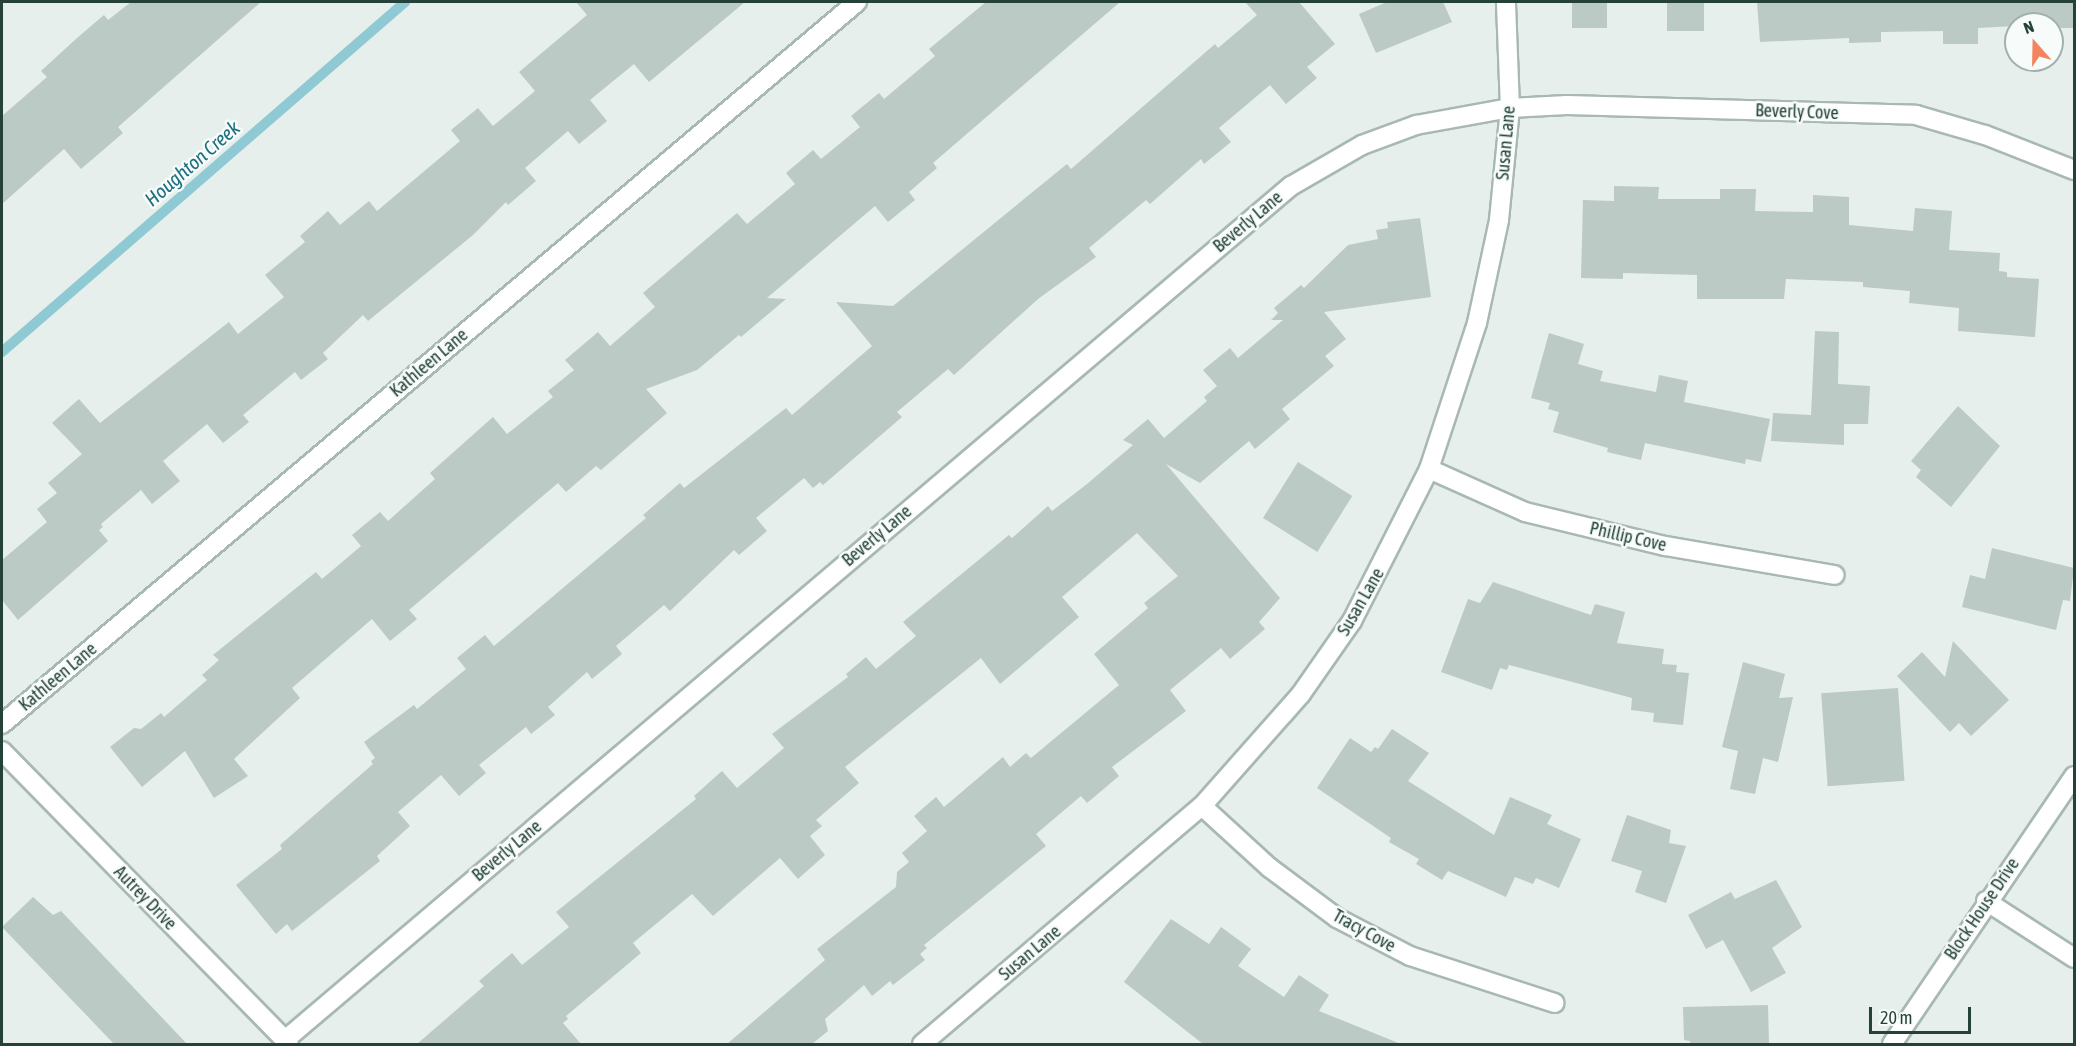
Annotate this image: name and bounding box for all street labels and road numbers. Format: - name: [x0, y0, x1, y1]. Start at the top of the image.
- street label: Beverly Cove: [1755, 100, 1839, 124]
- street label: Susan Lane: [1492, 105, 1520, 181]
- street label: Beverly Lane: [1209, 187, 1287, 257]
- street label: Kathleen Lane: [386, 324, 472, 402]
- street label: Beverly Lane: [838, 501, 916, 571]
- street label: Phillip Cove: [1587, 518, 1669, 556]
- street label: Susan Lane: [1333, 564, 1389, 640]
- street label: Kathleen Lane: [15, 638, 101, 716]
- street label: Beverly Lane: [468, 816, 546, 886]
- street label: Block House Drive: [1940, 854, 2024, 964]
- street label: Autrey Drive: [109, 861, 181, 935]
- street label: Tracy Cove: [1329, 905, 1399, 957]
- street label: Susan Lane: [995, 921, 1065, 985]

